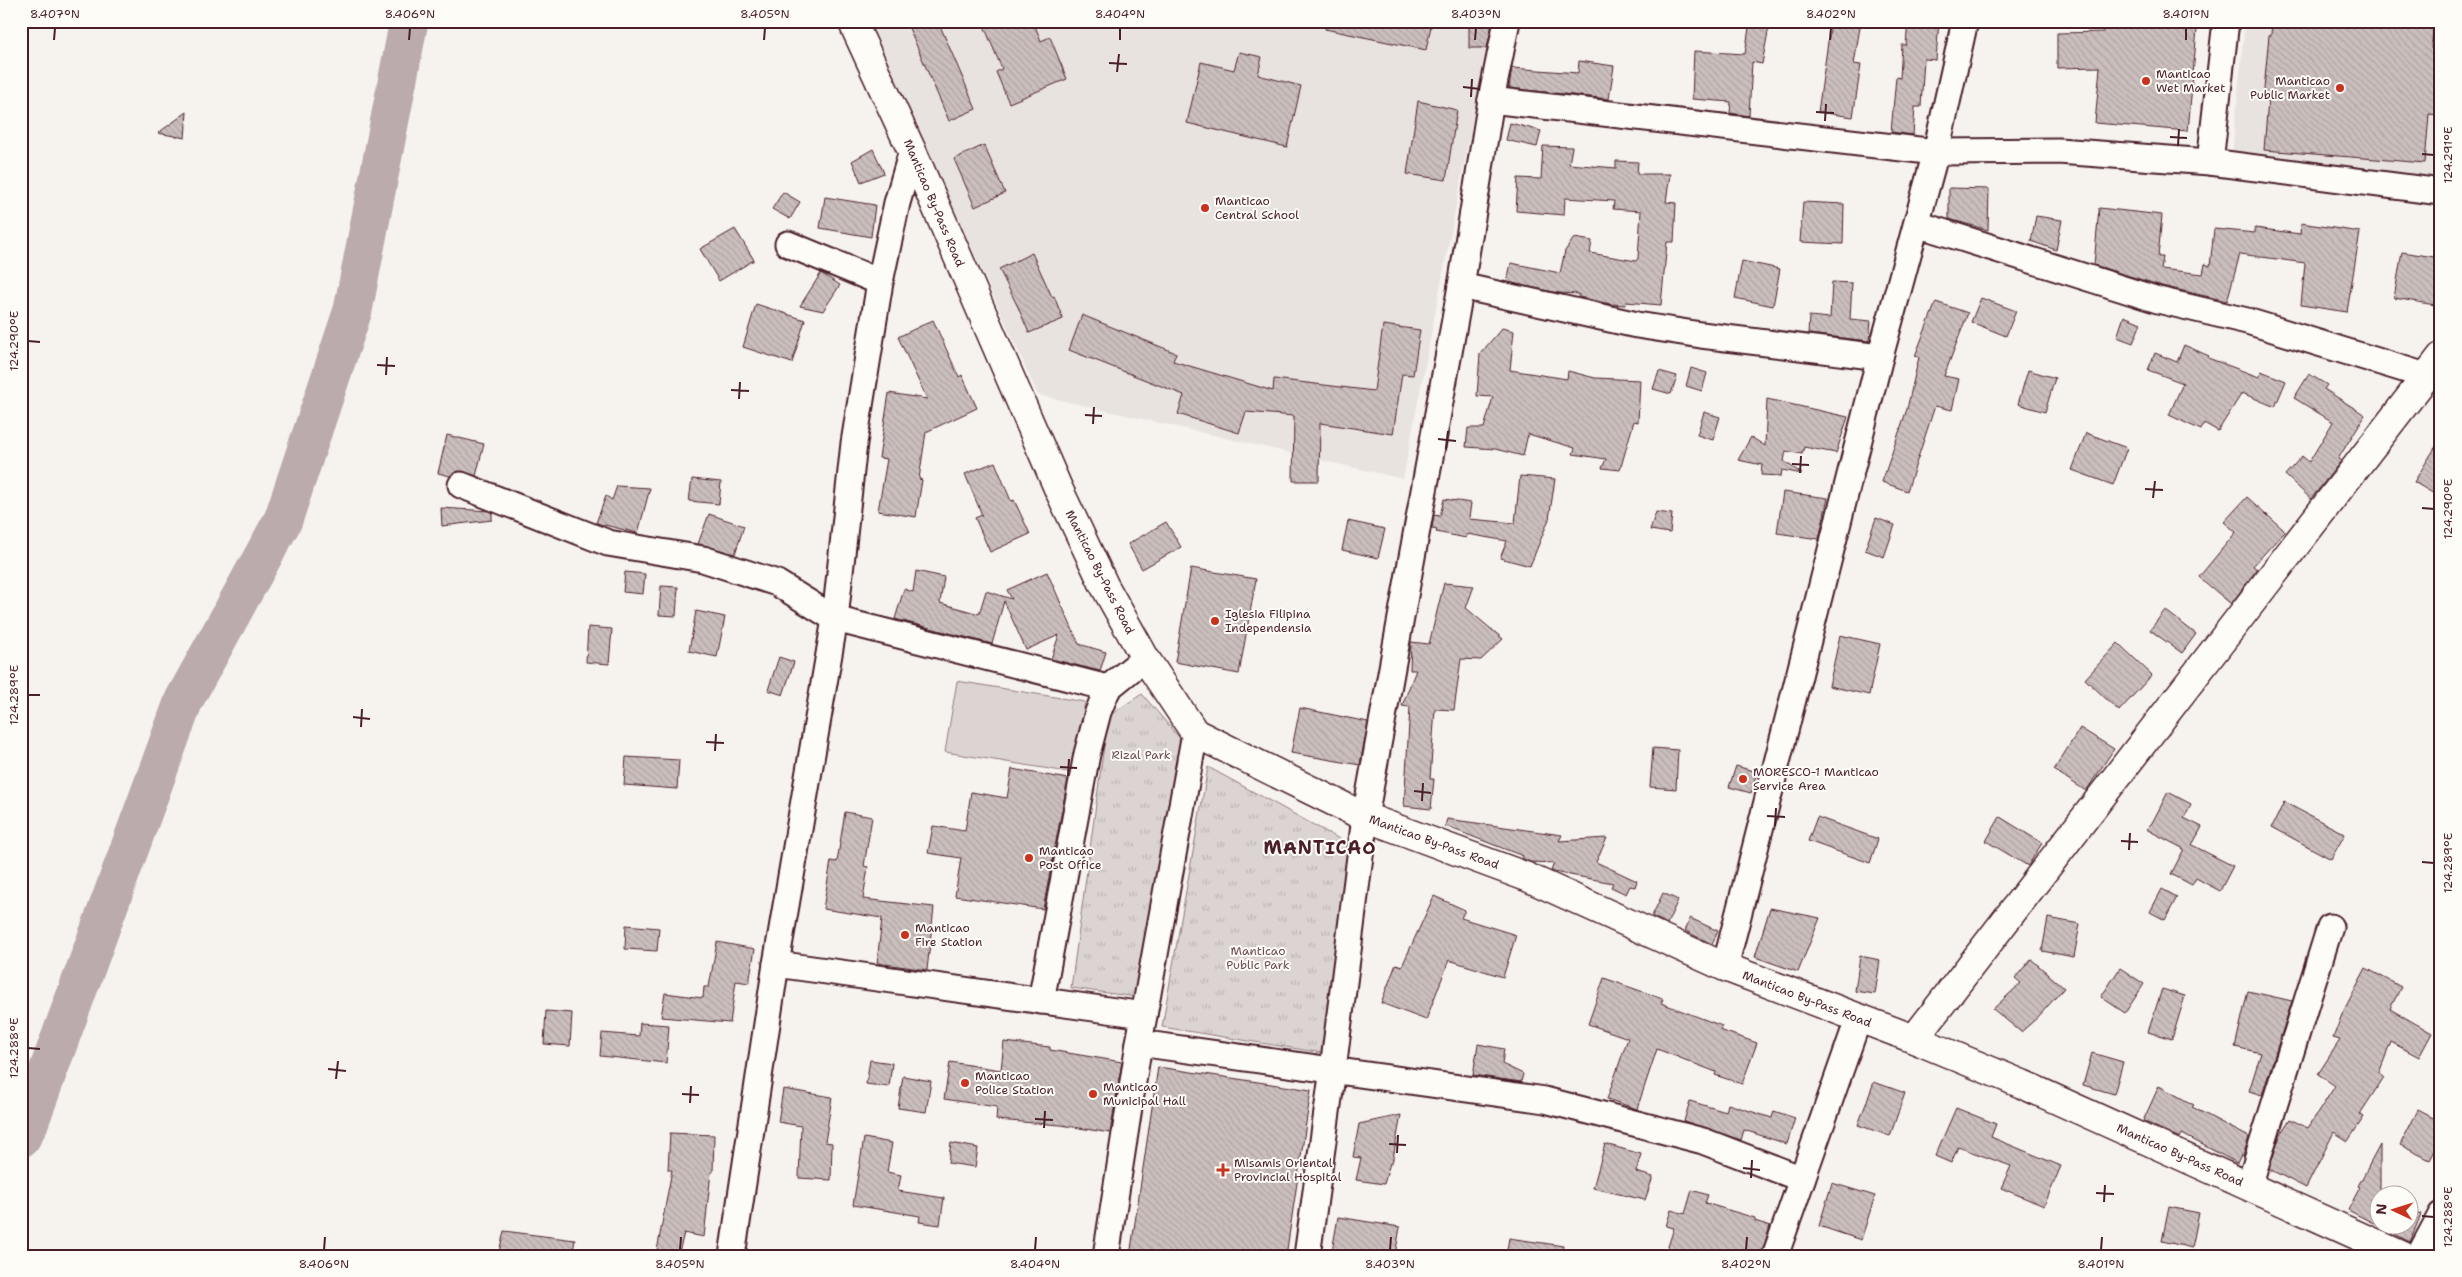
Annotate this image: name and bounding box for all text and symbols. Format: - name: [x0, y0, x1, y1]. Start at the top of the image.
- text: 8.407°N: [30, 6, 80, 22]
- text: 8.406°N: [385, 6, 435, 22]
- text: 8.405°N: [740, 6, 790, 22]
- text: 8.404°N: [1095, 6, 1145, 22]
- text: 8.403°N: [1451, 6, 1501, 22]
- text: 8.402°N: [1806, 6, 1856, 22]
- text: 8.401°N: [2163, 6, 2209, 22]
- place label: Manticao Wet Market: [2156, 66, 2225, 96]
- place label: Manticao Public Market: [2250, 73, 2330, 103]
- marker: Manticao Wet Market: [2140, 75, 2152, 87]
- marker: Manticao Public Market: [2334, 82, 2346, 94]
- text: 124.291°E: [2440, 126, 2456, 184]
- street label: Manticao By-Pass Road: [900, 137, 968, 270]
- place label: Manticao Central School: [1215, 193, 1299, 223]
- marker: Manticao Central School: [1199, 202, 1211, 214]
- text: 124.290°E: [6, 311, 22, 371]
- text: 124.290°E: [2440, 479, 2456, 539]
- street label: Manticao By-Pass Road: [1062, 507, 1138, 637]
- place label: Iglesia Filipina Independensia: [1225, 606, 1312, 636]
- marker: Iglesia Filipina Independensia: [1209, 615, 1221, 627]
- text: 124.289°E: [6, 665, 22, 725]
- park label: Rizal Park: [1111, 747, 1171, 763]
- place label: MORESCO-1 Manticao Service Area: [1753, 764, 1879, 794]
- marker: MORESCO-1 Manticao Service Area: [1737, 773, 1749, 785]
- street label: Manticao By-Pass Road: [1367, 811, 1502, 873]
- text: 124.289°E: [2440, 833, 2456, 893]
- district label: MANTICAO: [1264, 836, 1376, 860]
- place label: Manticao Post Office: [1039, 843, 1102, 873]
- marker: Manticao Post Office: [1023, 852, 1035, 864]
- place label: Manticao Fire Station: [915, 920, 982, 950]
- marker: Manticao Fire Station: [899, 929, 911, 941]
- park label: Manticao Public Park: [1226, 943, 1290, 973]
- street label: Manticao By-Pass Road: [1740, 967, 1874, 1031]
- text: 124.288°E: [6, 1018, 22, 1078]
- place label: Manticao Police Station: [975, 1068, 1054, 1098]
- marker: Manticao Police Station: [959, 1077, 971, 1089]
- place label: Manticao Municipal Hall: [1103, 1079, 1186, 1109]
- marker: Manticao Municipal Hall: [1087, 1088, 1099, 1100]
- street label: Manticao By-Pass Road: [2114, 1120, 2246, 1190]
- place label: Misamis Oriental Provincial Hospital: [1234, 1155, 1342, 1185]
- marker: Misamis Oriental Provincial Hospital: [1216, 1163, 1230, 1177]
- north arrow: [2370, 1184, 2420, 1234]
- text: 124.288°E: [2440, 1187, 2456, 1247]
- text: N: [2372, 1203, 2390, 1215]
- text: 8.406°N: [299, 1256, 349, 1272]
- text: 8.405°N: [655, 1256, 705, 1272]
- text: 8.404°N: [1010, 1256, 1060, 1272]
- text: 8.403°N: [1365, 1256, 1415, 1272]
- text: 8.402°N: [1721, 1256, 1771, 1272]
- text: 8.401°N: [2078, 1256, 2124, 1272]

